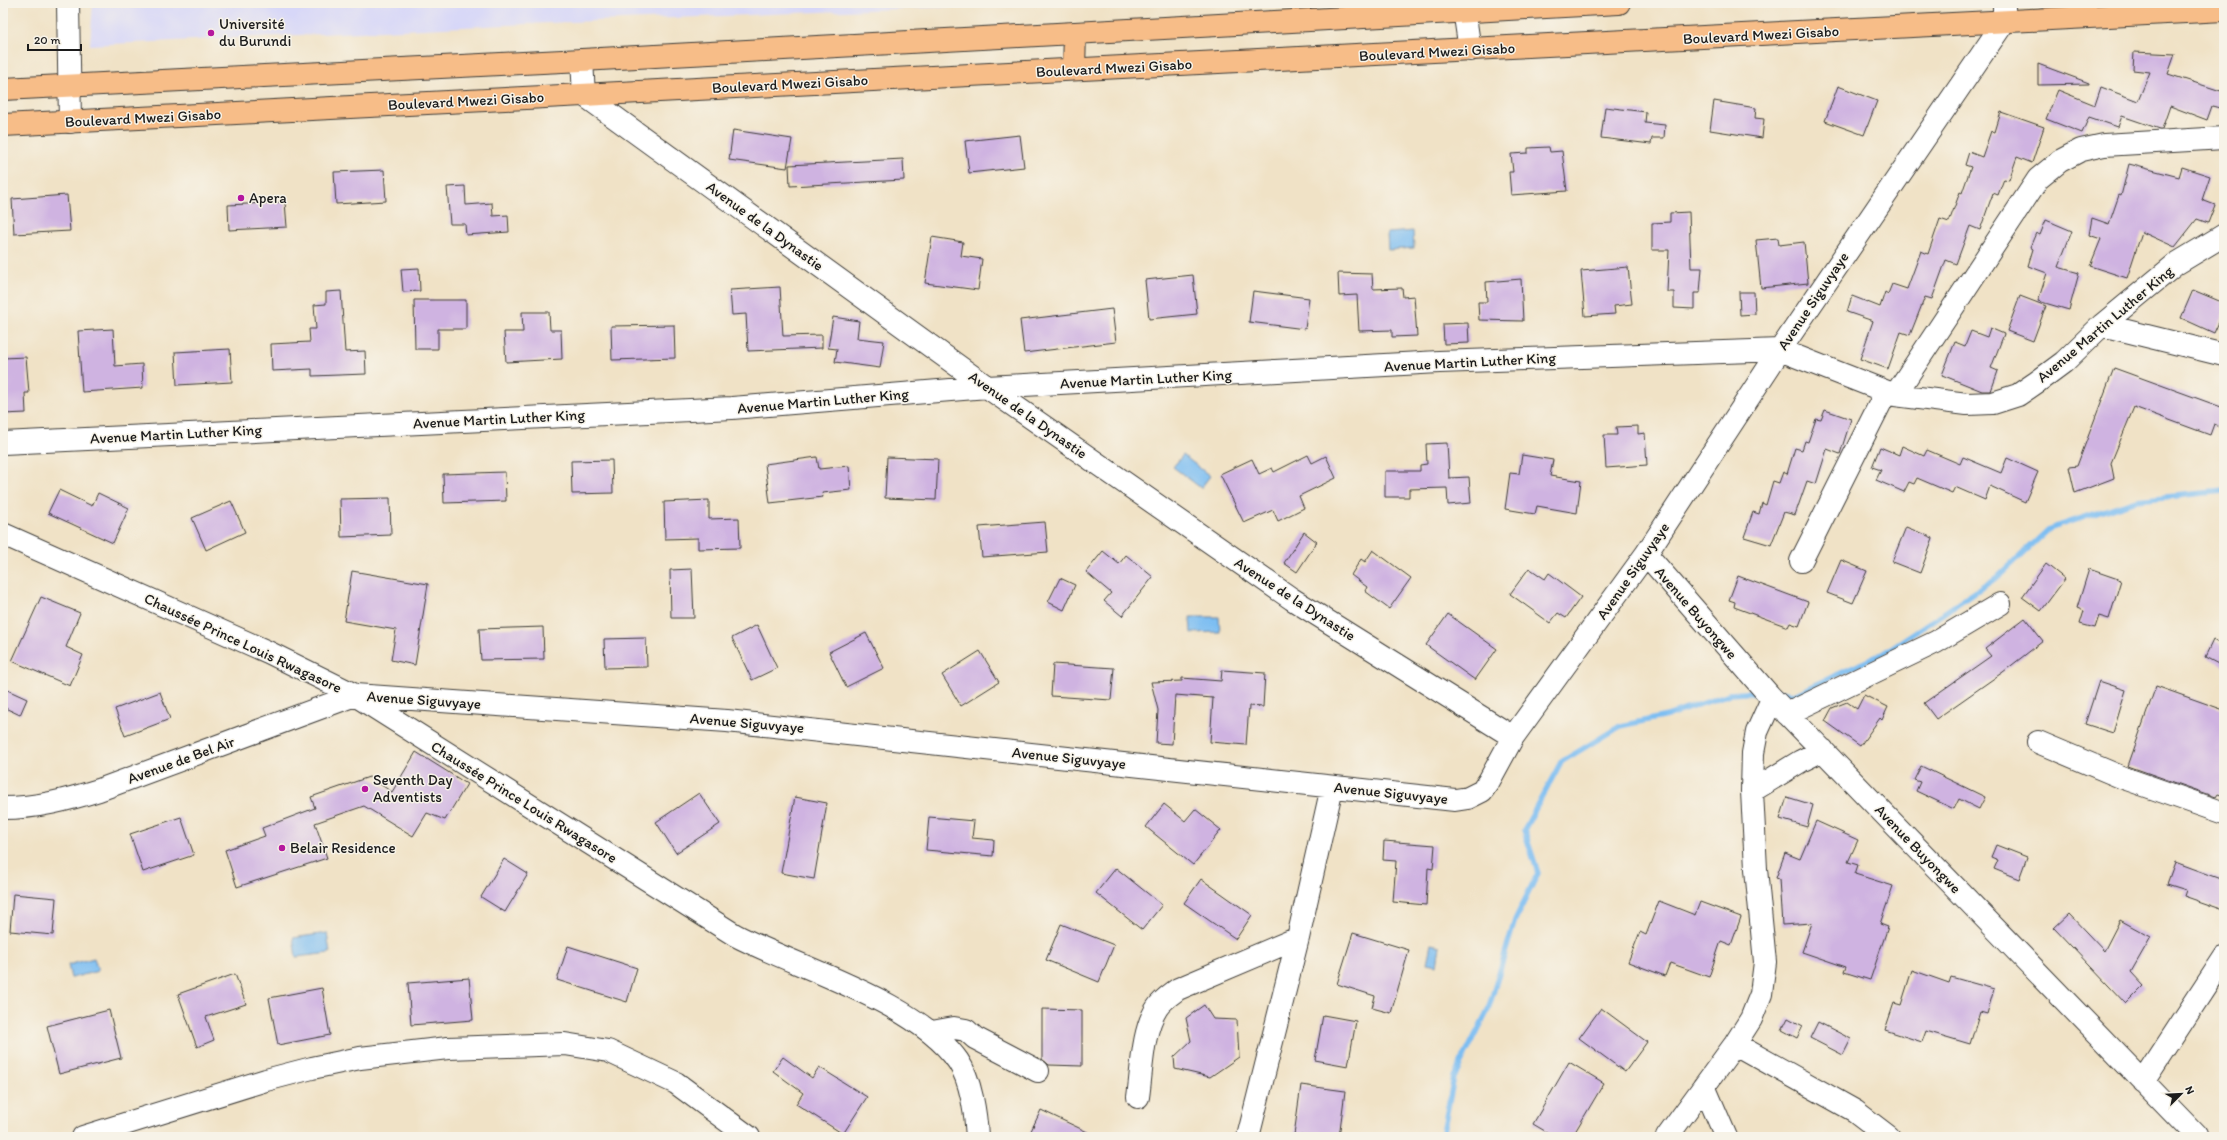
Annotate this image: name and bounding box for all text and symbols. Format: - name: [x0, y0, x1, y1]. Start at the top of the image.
- place label: Université du Burundi: [219, 15, 291, 50]
- street label: Boulevard Mwezi Gisabo: [1682, 22, 1840, 48]
- scale bar: [28, 26, 81, 52]
- marker: Université du Burundi: [206, 28, 216, 38]
- text: 20 m: [34, 33, 61, 47]
- street label: Boulevard Mwezi Gisabo: [1358, 39, 1516, 65]
- street label: Boulevard Mwezi Gisabo: [1035, 55, 1193, 81]
- street label: Boulevard Mwezi Gisabo: [711, 71, 869, 97]
- street label: Boulevard Mwezi Gisabo: [387, 88, 545, 114]
- street label: Boulevard Mwezi Gisabo: [64, 105, 222, 131]
- street label: Avenue de la Dynastie: [703, 177, 827, 275]
- place label: Apera: [249, 189, 287, 207]
- marker: Apera: [236, 193, 246, 203]
- street label: Avenue Siguvyaye: [1774, 249, 1852, 353]
- street label: Avenue Martin Luther King: [2033, 262, 2177, 386]
- street label: Avenue Martin Luther King: [1384, 348, 1557, 375]
- street label: Avenue Martin Luther King: [1060, 365, 1233, 392]
- street label: Avenue de la Dynastie: [965, 367, 1091, 463]
- street label: Avenue Martin Luther King: [736, 385, 910, 417]
- street label: Avenue Martin Luther King: [413, 405, 586, 432]
- street label: Avenue Martin Luther King: [90, 420, 263, 447]
- street label: Avenue Siguvyaye: [1593, 519, 1673, 623]
- street label: Avenue de la Dynastie: [1231, 553, 1359, 645]
- street label: Avenue Buyongwe: [1651, 563, 1741, 663]
- street label: Chaussée Prince Louis Rwagasore: [141, 589, 345, 697]
- street label: Avenue Siguvyaye: [366, 687, 482, 713]
- street label: Avenue Siguvyaye: [689, 709, 805, 737]
- street label: Avenue de Bel Air: [125, 732, 237, 788]
- street label: Chaussée Prince Louis Rwagasore: [428, 737, 620, 867]
- street label: Avenue Siguvyaye: [1011, 743, 1127, 773]
- place label: Seventh Day Adventists: [373, 771, 453, 806]
- street label: Avenue Siguvyaye: [1333, 778, 1449, 808]
- marker: Seventh Day Adventists: [360, 784, 370, 794]
- street label: Avenue Buyongwe: [1871, 801, 1965, 897]
- place label: Belair Residence: [290, 839, 396, 857]
- marker: Belair Residence: [277, 843, 287, 853]
- north arrow: [2161, 1074, 2201, 1114]
- text: N: [2182, 1084, 2197, 1096]

